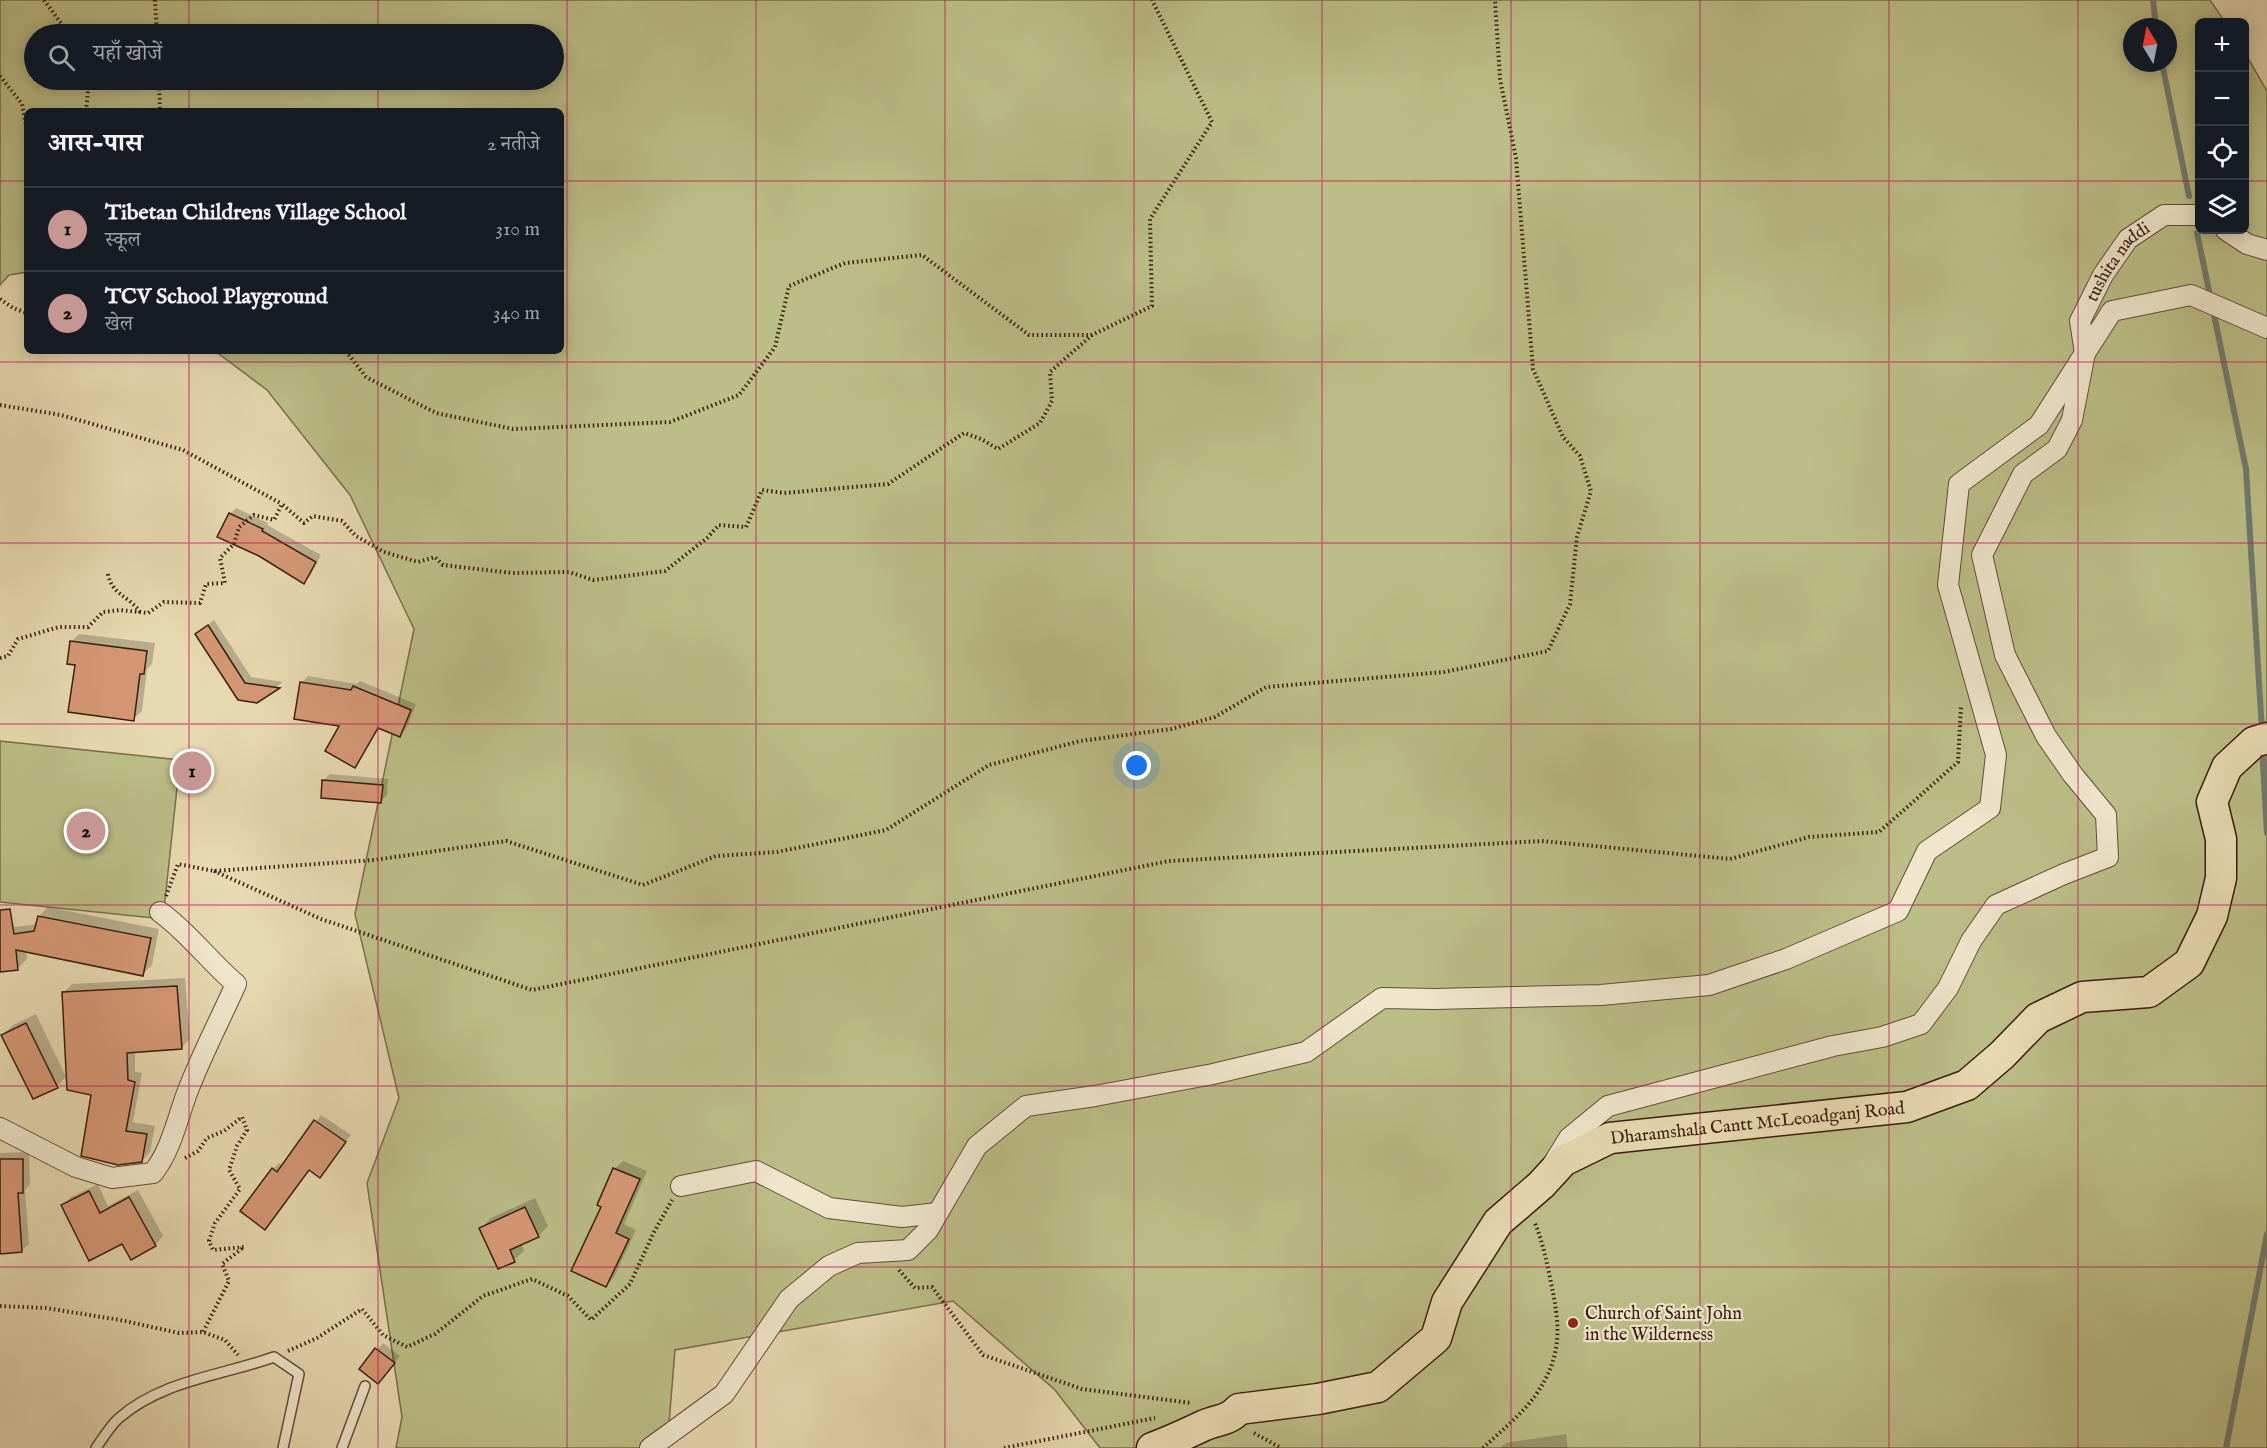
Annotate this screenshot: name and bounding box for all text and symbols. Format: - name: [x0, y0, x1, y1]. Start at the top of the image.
- north arrow: [2123, 18, 2177, 72]
- map controls: [2195, 18, 2249, 234]
- button: +: [2195, 18, 2249, 72]
- search box: [24, 24, 564, 90]
- text: यहाँ खोजें: [93, 40, 162, 68]
- icon: search: [45, 41, 78, 74]
- button: −: [2195, 72, 2249, 126]
- button: locate: [2195, 126, 2249, 180]
- text: आस-पास: [48, 127, 143, 160]
- text: 2 नतीजे: [487, 132, 540, 157]
- button: layers: [2195, 180, 2249, 234]
- text: Tibetan Childrens Village School: [105, 199, 406, 227]
- text: 1: [64, 217, 71, 242]
- text: 310 m: [496, 217, 540, 242]
- street label: tushita naddi: [2082, 217, 2155, 306]
- text: स्कूल: [105, 228, 141, 253]
- text: TCV School Playground: [105, 283, 328, 311]
- text: 2: [63, 301, 72, 326]
- text: 340 m: [493, 301, 540, 326]
- text: खेल: [105, 312, 133, 337]
- pin: 1: [172, 748, 212, 794]
- your location: [1122, 751, 1151, 780]
- pin: 2: [66, 808, 106, 854]
- street label: Dharamshala Cantt McLeoadganj Road: [1609, 1097, 1906, 1151]
- place label: Church of Saint John in the Wilderness: [1585, 1303, 1742, 1347]
- marker: Church of Saint John in the Wilderness: [1566, 1316, 1580, 1330]

